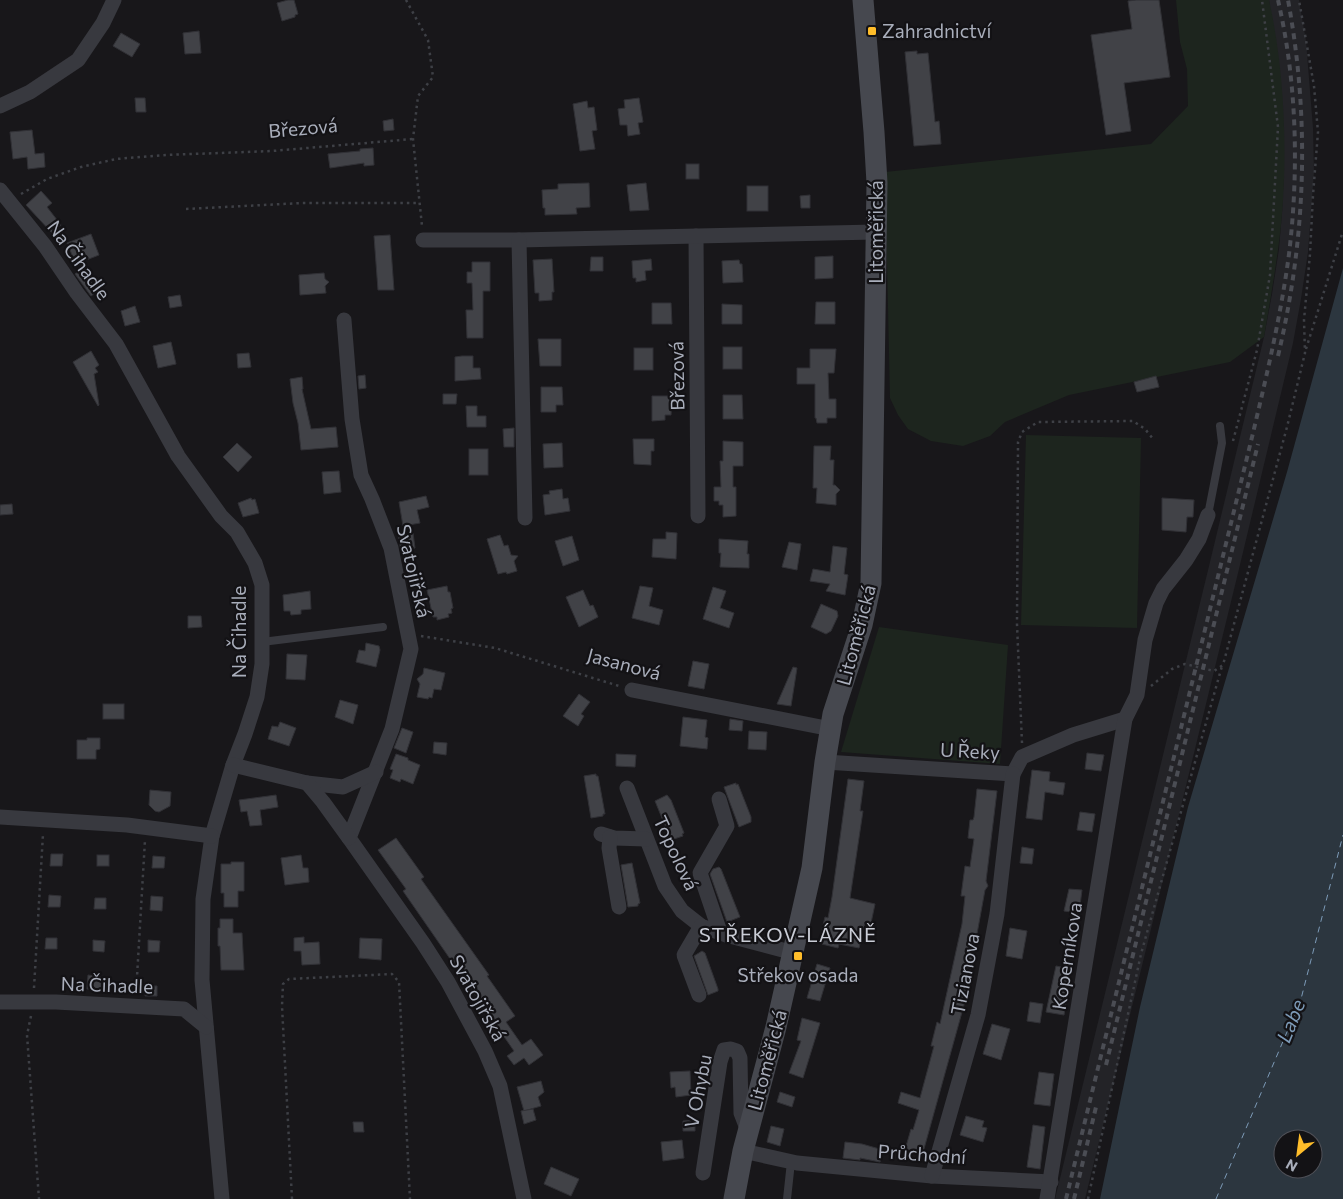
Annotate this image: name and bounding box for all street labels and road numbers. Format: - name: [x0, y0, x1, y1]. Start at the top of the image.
- street label: Březová: [267, 113, 339, 142]
- street label: Litoměřická: [864, 180, 887, 284]
- street label: Na Čihadle: [43, 215, 117, 304]
- street label: Březová: [664, 341, 689, 411]
- street label: Svatojiřská: [393, 522, 436, 620]
- street label: Litoměřická: [831, 582, 880, 688]
- street label: Na Čihadle: [226, 586, 250, 678]
- street label: Jasanová: [585, 643, 664, 684]
- street label: U Řeky: [940, 737, 1001, 764]
- street label: Topolová: [649, 812, 704, 894]
- street label: Koperníkova: [1047, 901, 1086, 1011]
- street label: Tizianova: [945, 931, 984, 1017]
- street label: Svatojiřská: [445, 951, 512, 1045]
- street label: Na Čihadle: [60, 970, 154, 998]
- street label: Litoměřická: [742, 1007, 791, 1113]
- street label: V Ohybu: [679, 1052, 716, 1130]
- street label: Průchodní: [877, 1139, 968, 1168]

